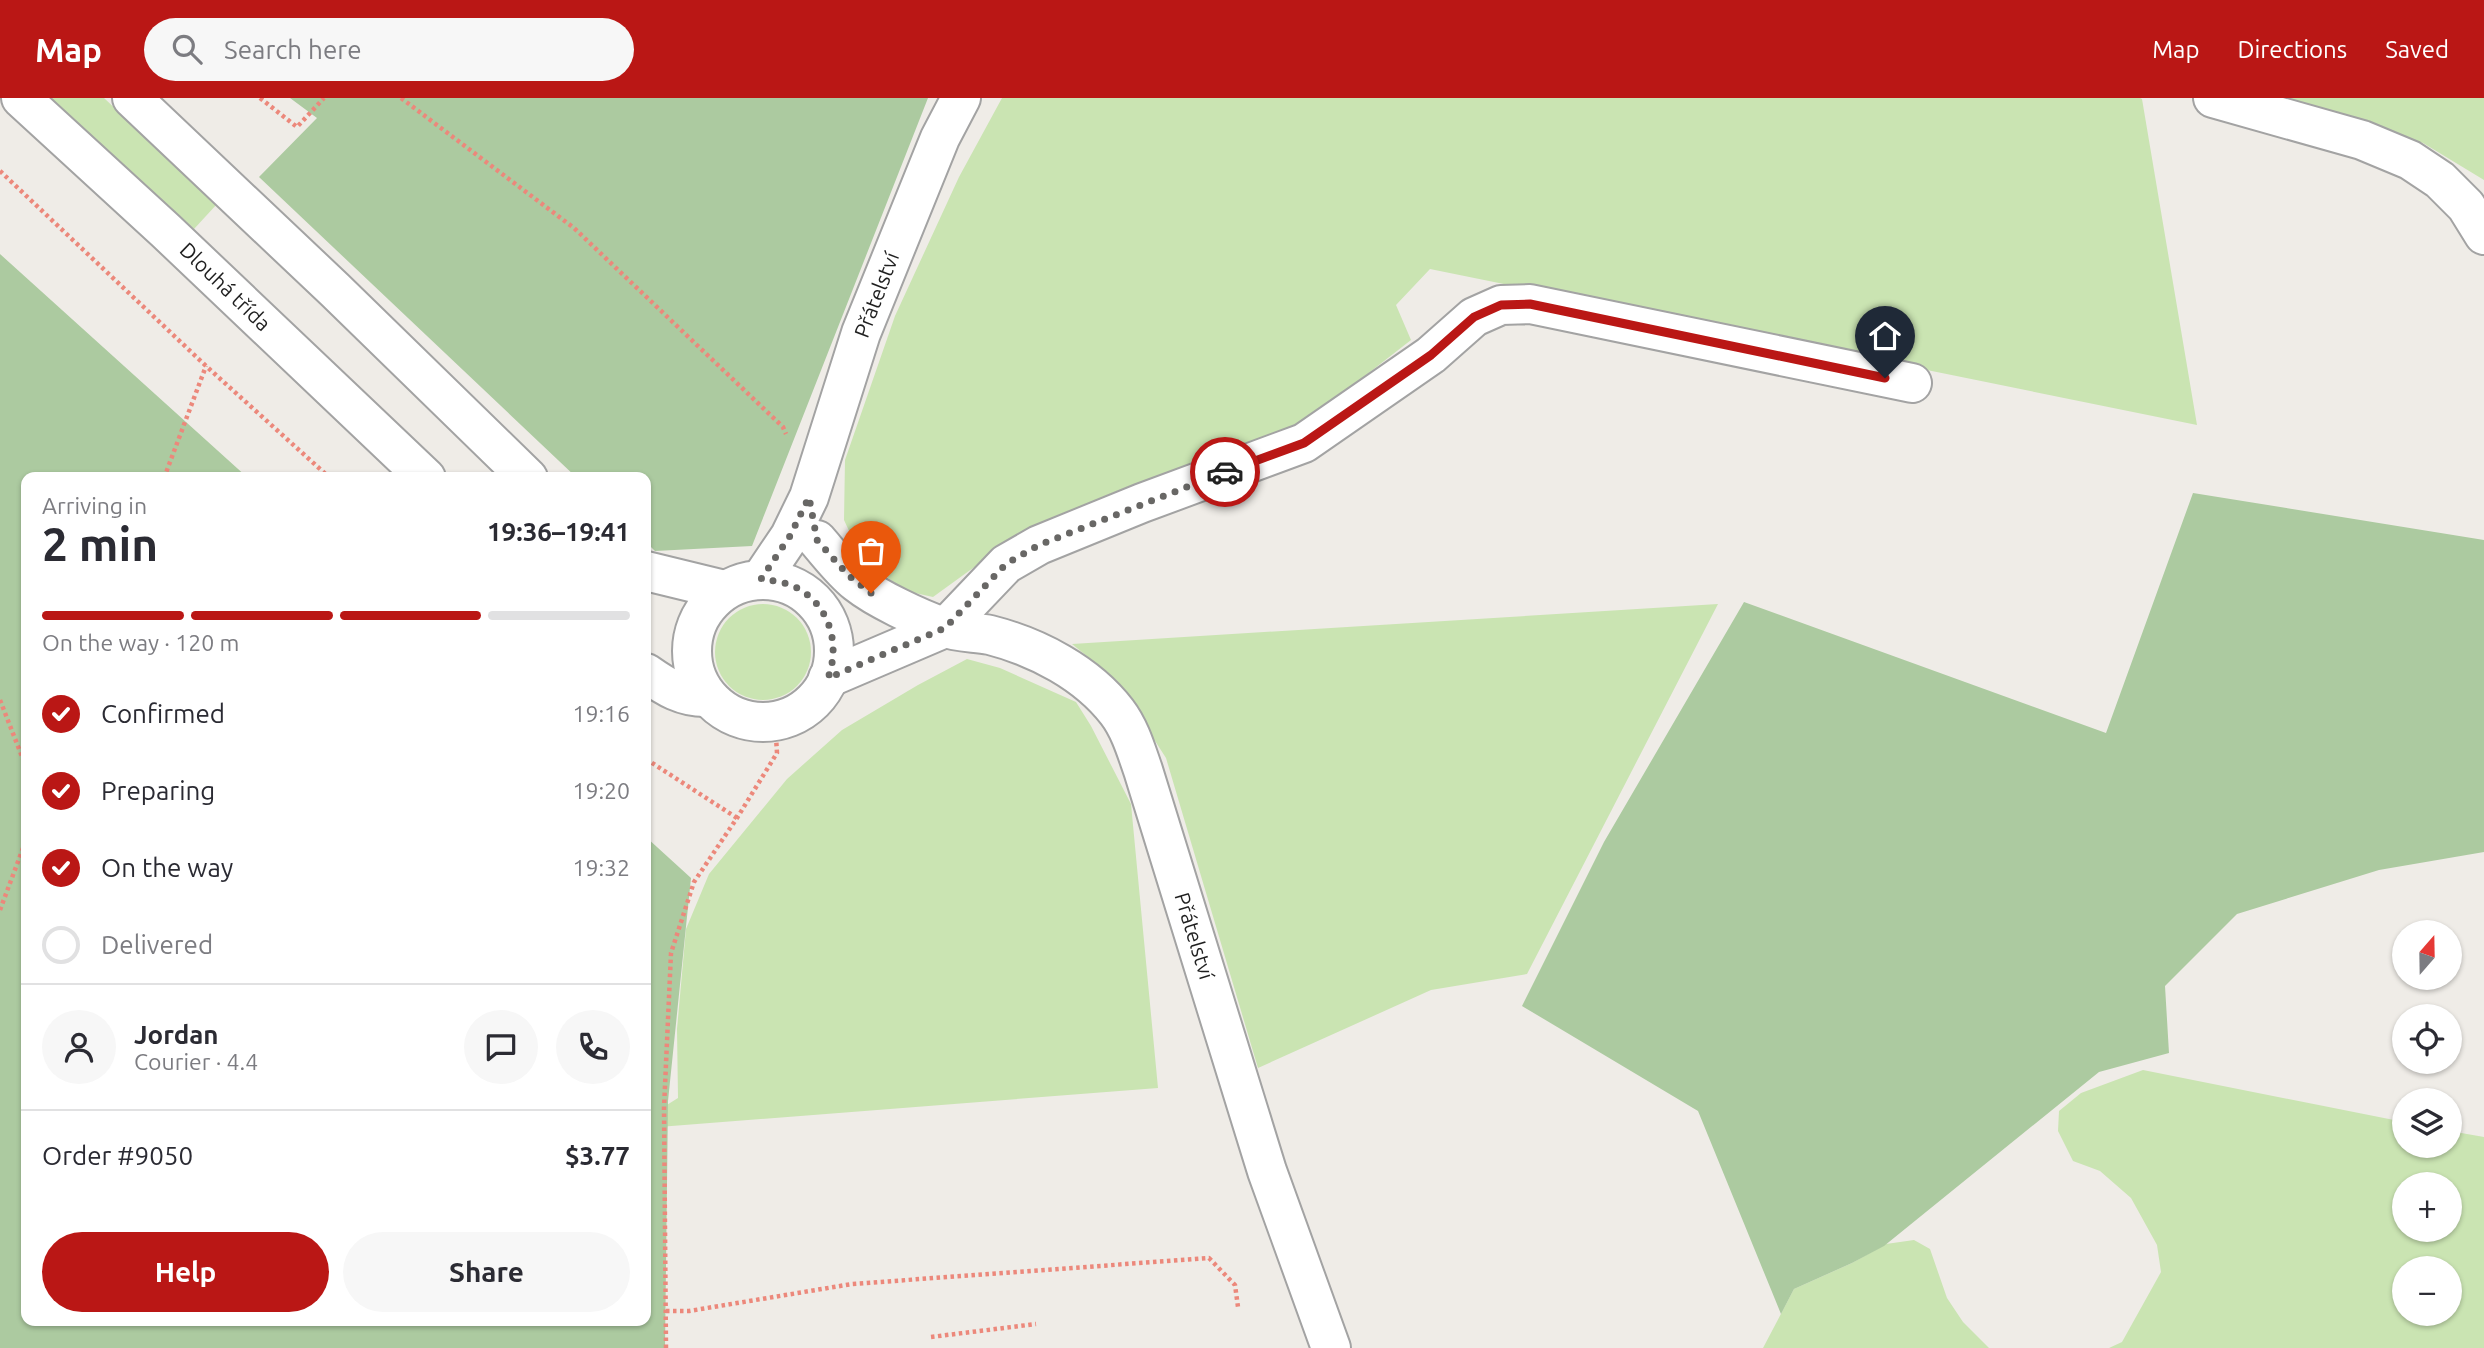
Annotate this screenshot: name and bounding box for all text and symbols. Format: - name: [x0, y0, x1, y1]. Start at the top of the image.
- search box: [144, 18, 634, 81]
- icon: search: [168, 30, 206, 68]
- text: Map: [35, 31, 102, 68]
- text: Search here: [224, 35, 362, 64]
- text: Map: [2152, 36, 2199, 63]
- text: Directions: [2237, 36, 2347, 63]
- text: Saved: [2385, 36, 2449, 63]
- street label: Dlouhá třída: [175, 237, 276, 335]
- street label: Přátelství: [849, 248, 904, 341]
- pin: [1855, 306, 1915, 378]
- icon: home: [1866, 317, 1904, 355]
- courier: [1190, 437, 1260, 507]
- icon: car: [1206, 453, 1244, 491]
- text: Arriving in: [42, 493, 147, 518]
- text: 19:36–19:41: [487, 517, 630, 546]
- text: 2 min: [42, 518, 158, 570]
- pin: [841, 521, 901, 593]
- icon: bag: [852, 532, 890, 570]
- text: On the way · 120 m: [42, 630, 239, 655]
- icon: check: [42, 695, 80, 733]
- text: Confirmed: [101, 699, 225, 728]
- text: 19:16: [572, 701, 630, 726]
- icon: check: [42, 772, 80, 810]
- text: Preparing: [101, 776, 215, 805]
- text: 19:20: [572, 778, 630, 803]
- icon: check: [42, 849, 80, 887]
- text: On the way: [101, 853, 233, 882]
- text: 19:32: [572, 855, 630, 880]
- street label: Přátelství: [1170, 889, 1220, 983]
- north arrow: [2392, 920, 2462, 990]
- map controls: [2392, 920, 2462, 1326]
- text: Delivered: [101, 930, 213, 959]
- button: locate: [2392, 1004, 2462, 1074]
- button: person: [42, 1010, 116, 1084]
- button: chat: [464, 1010, 538, 1084]
- button: phone: [556, 1010, 630, 1084]
- text: Jordan: [134, 1020, 219, 1049]
- text: Courier · 4.4: [134, 1049, 258, 1074]
- button: layers: [2392, 1088, 2462, 1158]
- text: Order #9050: [42, 1141, 193, 1170]
- text: $3.77: [565, 1141, 630, 1170]
- button: +: [2392, 1172, 2462, 1242]
- button: Help: [42, 1232, 329, 1312]
- button: Share: [343, 1232, 630, 1312]
- button: −: [2392, 1256, 2462, 1326]

